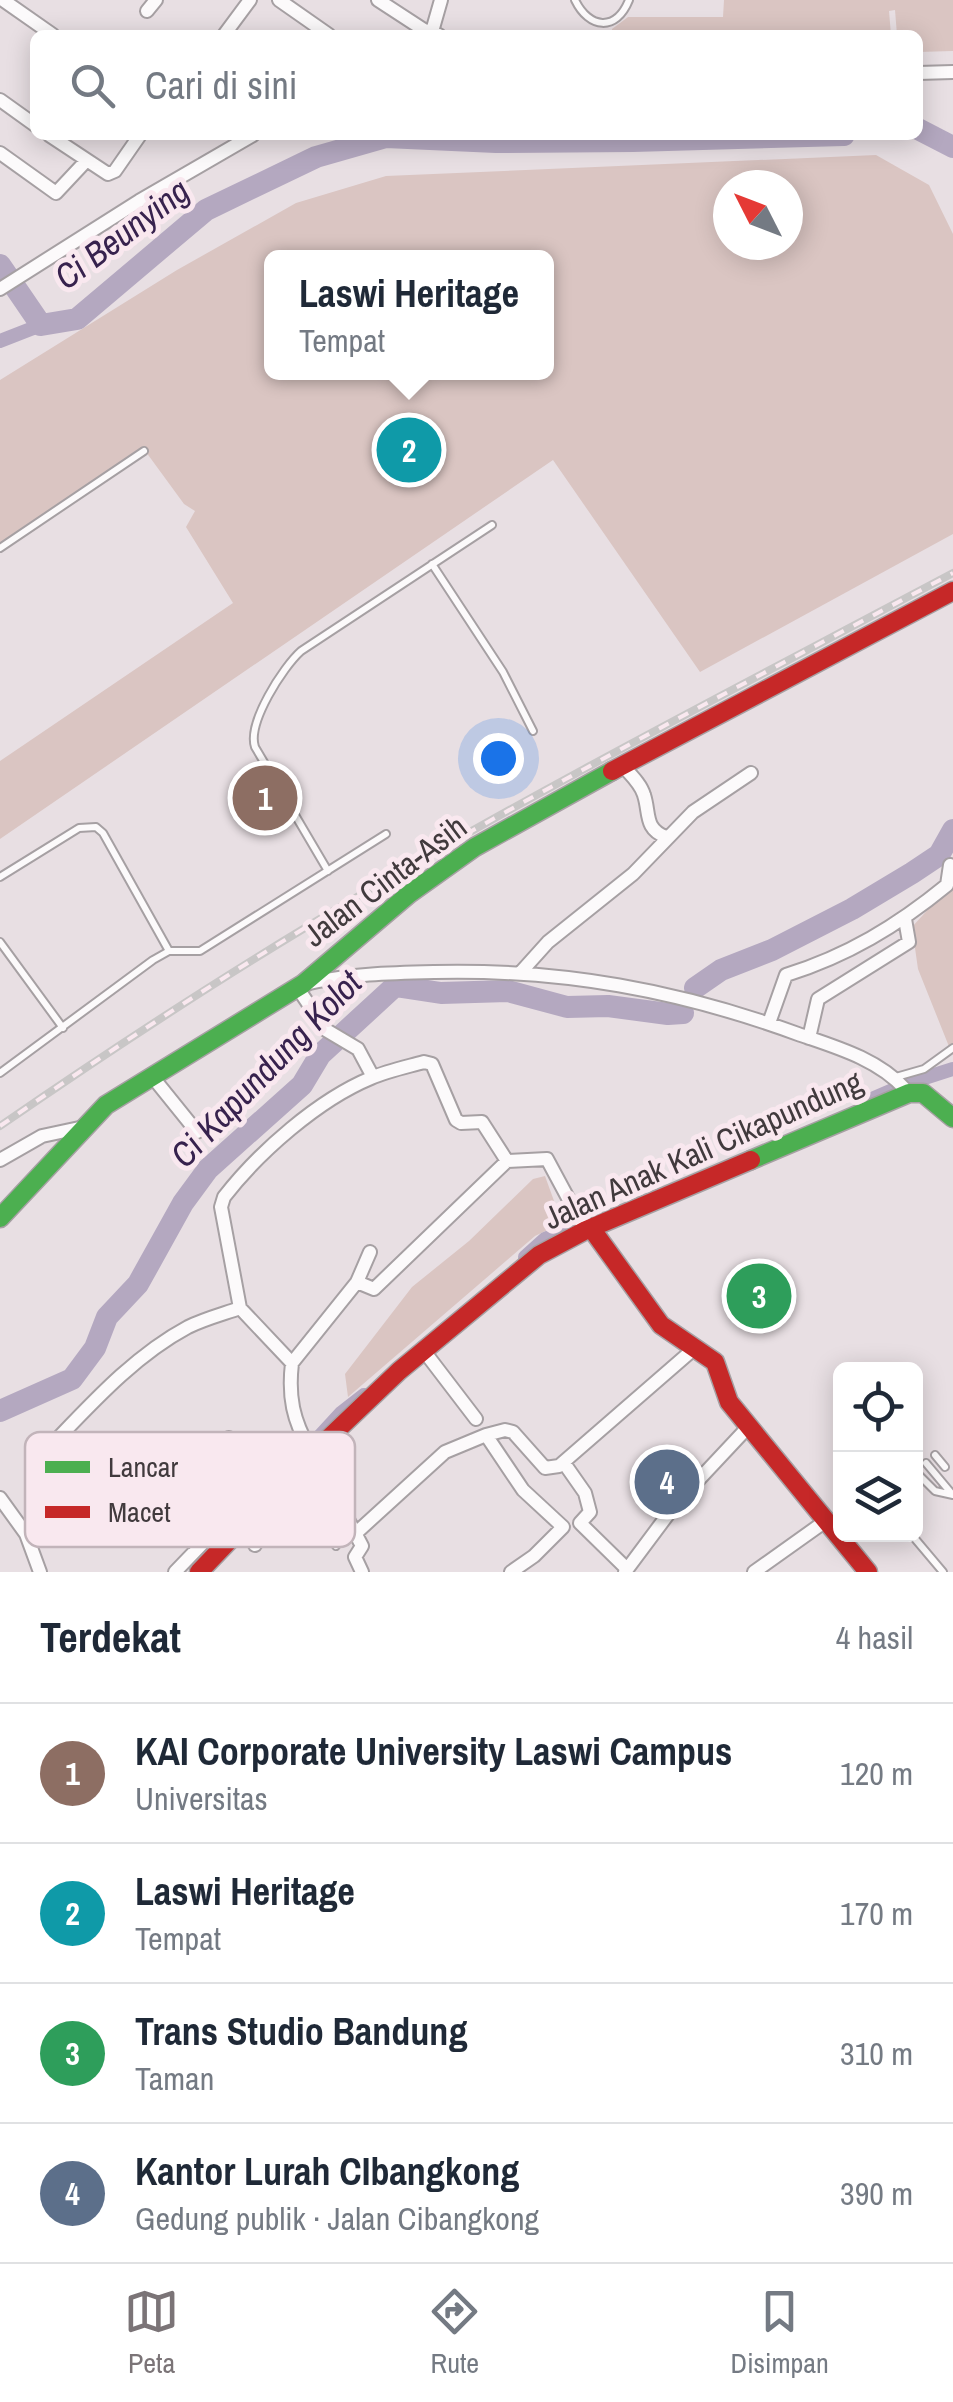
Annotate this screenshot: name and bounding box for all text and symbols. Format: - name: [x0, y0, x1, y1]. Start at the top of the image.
- search box: [30, 30, 923, 140]
- icon: search: [65, 58, 120, 113]
- text: Cari di sini: [145, 60, 297, 111]
- water label: Ci Beunying: [44, 167, 199, 300]
- north arrow: [713, 170, 803, 260]
- popup: [264, 250, 554, 380]
- text: Laswi Heritage: [299, 268, 519, 319]
- text: Tempat: [299, 319, 385, 362]
- pin: 2: [376, 412, 442, 488]
- your location: [473, 733, 524, 784]
- pin: 1: [232, 760, 298, 836]
- street label: Jalan Cinta-Asih: [294, 805, 475, 956]
- water label: Ci Kapundung Kolot: [160, 959, 372, 1177]
- street label: Jalan Anak Kali Cikapundung: [537, 1060, 869, 1239]
- pin: 3: [726, 1258, 792, 1334]
- map controls: [833, 1362, 923, 1542]
- button: locate: [833, 1362, 923, 1452]
- legend: [25, 1432, 355, 1547]
- pin: 4: [634, 1444, 700, 1520]
- text: Lancar: [108, 1448, 179, 1486]
- button: layers: [833, 1452, 923, 1542]
- text: Macet: [108, 1493, 171, 1531]
- text: Terdekat: [40, 1609, 181, 1665]
- text: 4 hasil: [836, 1616, 913, 1659]
- text: KAI Corporate University Laswi Campus: [135, 1726, 732, 1777]
- text: 1: [65, 1752, 80, 1795]
- text: 120 m: [840, 1752, 913, 1795]
- text: Universitas: [135, 1777, 268, 1820]
- text: Laswi Heritage: [135, 1866, 355, 1917]
- text: 2: [65, 1892, 80, 1935]
- text: 170 m: [840, 1892, 913, 1935]
- text: Tempat: [135, 1917, 221, 1960]
- text: Trans Studio Bandung: [135, 2006, 467, 2057]
- text: 3: [65, 2032, 80, 2075]
- text: 310 m: [840, 2032, 913, 2075]
- text: Taman: [135, 2057, 214, 2100]
- text: Kantor Lurah CIbangkong: [135, 2146, 519, 2197]
- text: 4: [65, 2172, 80, 2215]
- text: 390 m: [840, 2172, 913, 2215]
- text: Gedung publik · Jalan Cibangkong: [135, 2197, 539, 2240]
- tab: Peta: [124, 2284, 179, 2382]
- tab: Rute: [427, 2284, 482, 2382]
- tab: Disimpan: [731, 2284, 829, 2382]

